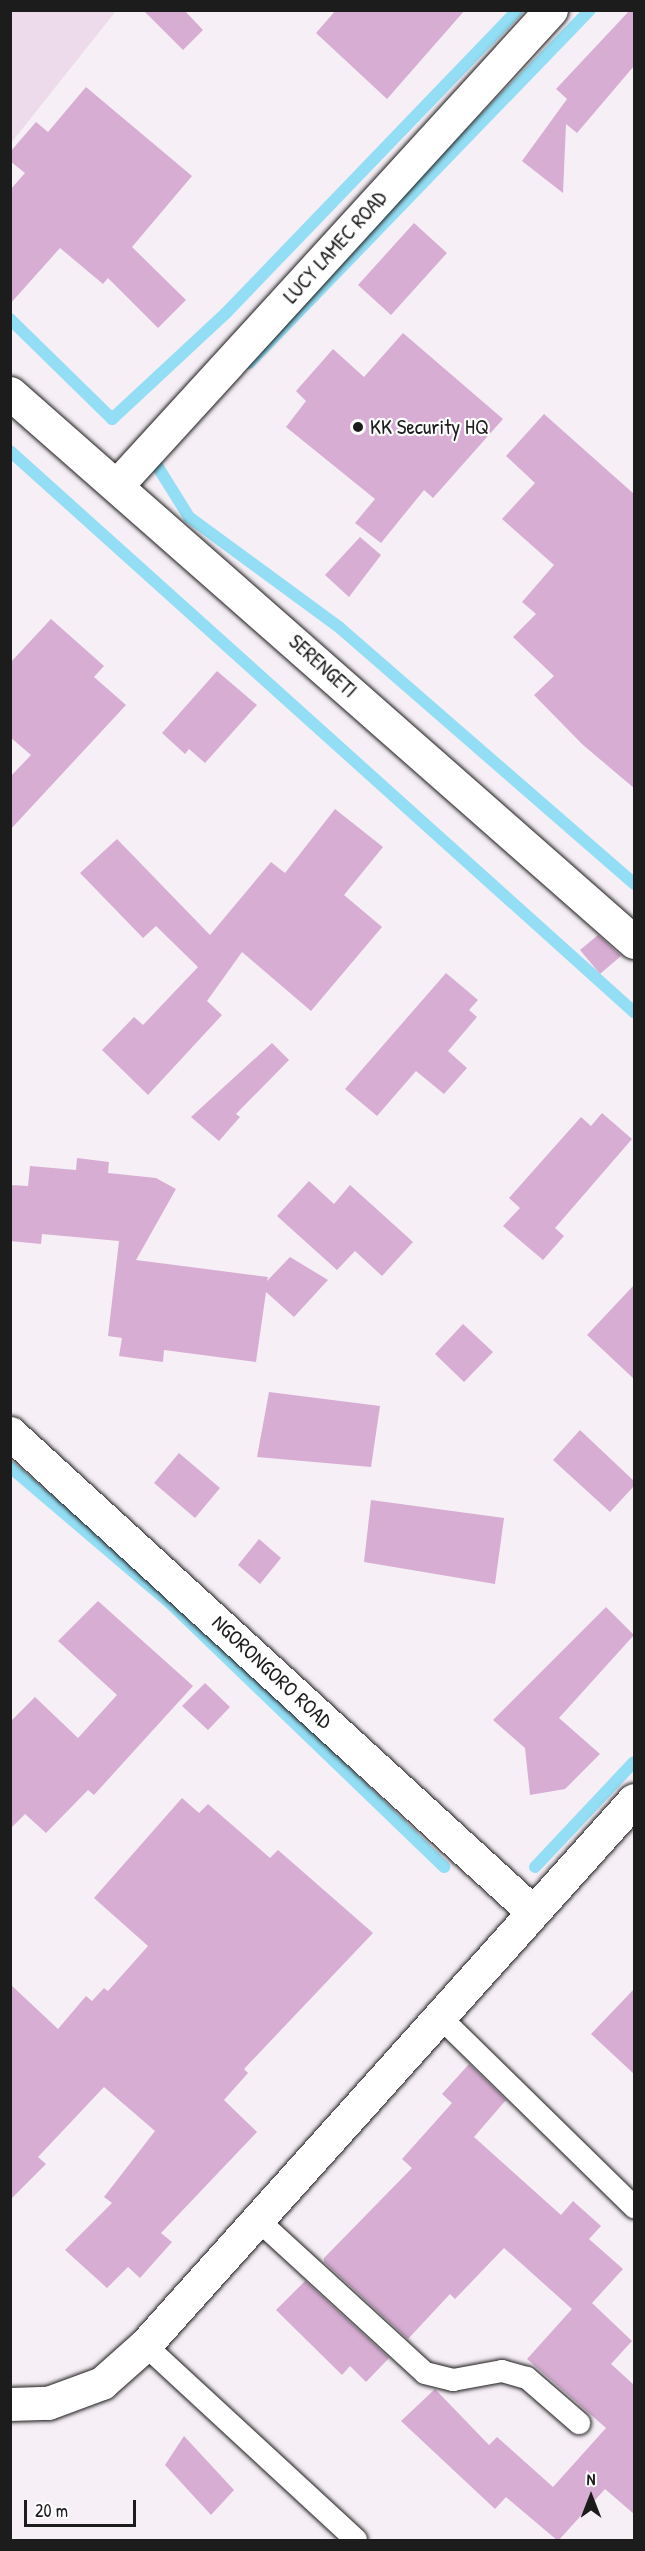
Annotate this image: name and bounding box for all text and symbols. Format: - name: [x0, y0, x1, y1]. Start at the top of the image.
- street label: LUCY LAMEC ROAD: [278, 186, 392, 308]
- place label: KK Security HQ: [370, 414, 489, 440]
- marker: KK Security HQ: [351, 420, 365, 434]
- street label: SERENGETI: [284, 629, 362, 703]
- street label: NGORONGORO ROAD: [207, 1610, 337, 1734]
- north arrow: [561, 2467, 621, 2527]
- text: N: [587, 2468, 595, 2490]
- scale bar: [27, 2488, 140, 2526]
- text: 20 m: [35, 2498, 68, 2523]

